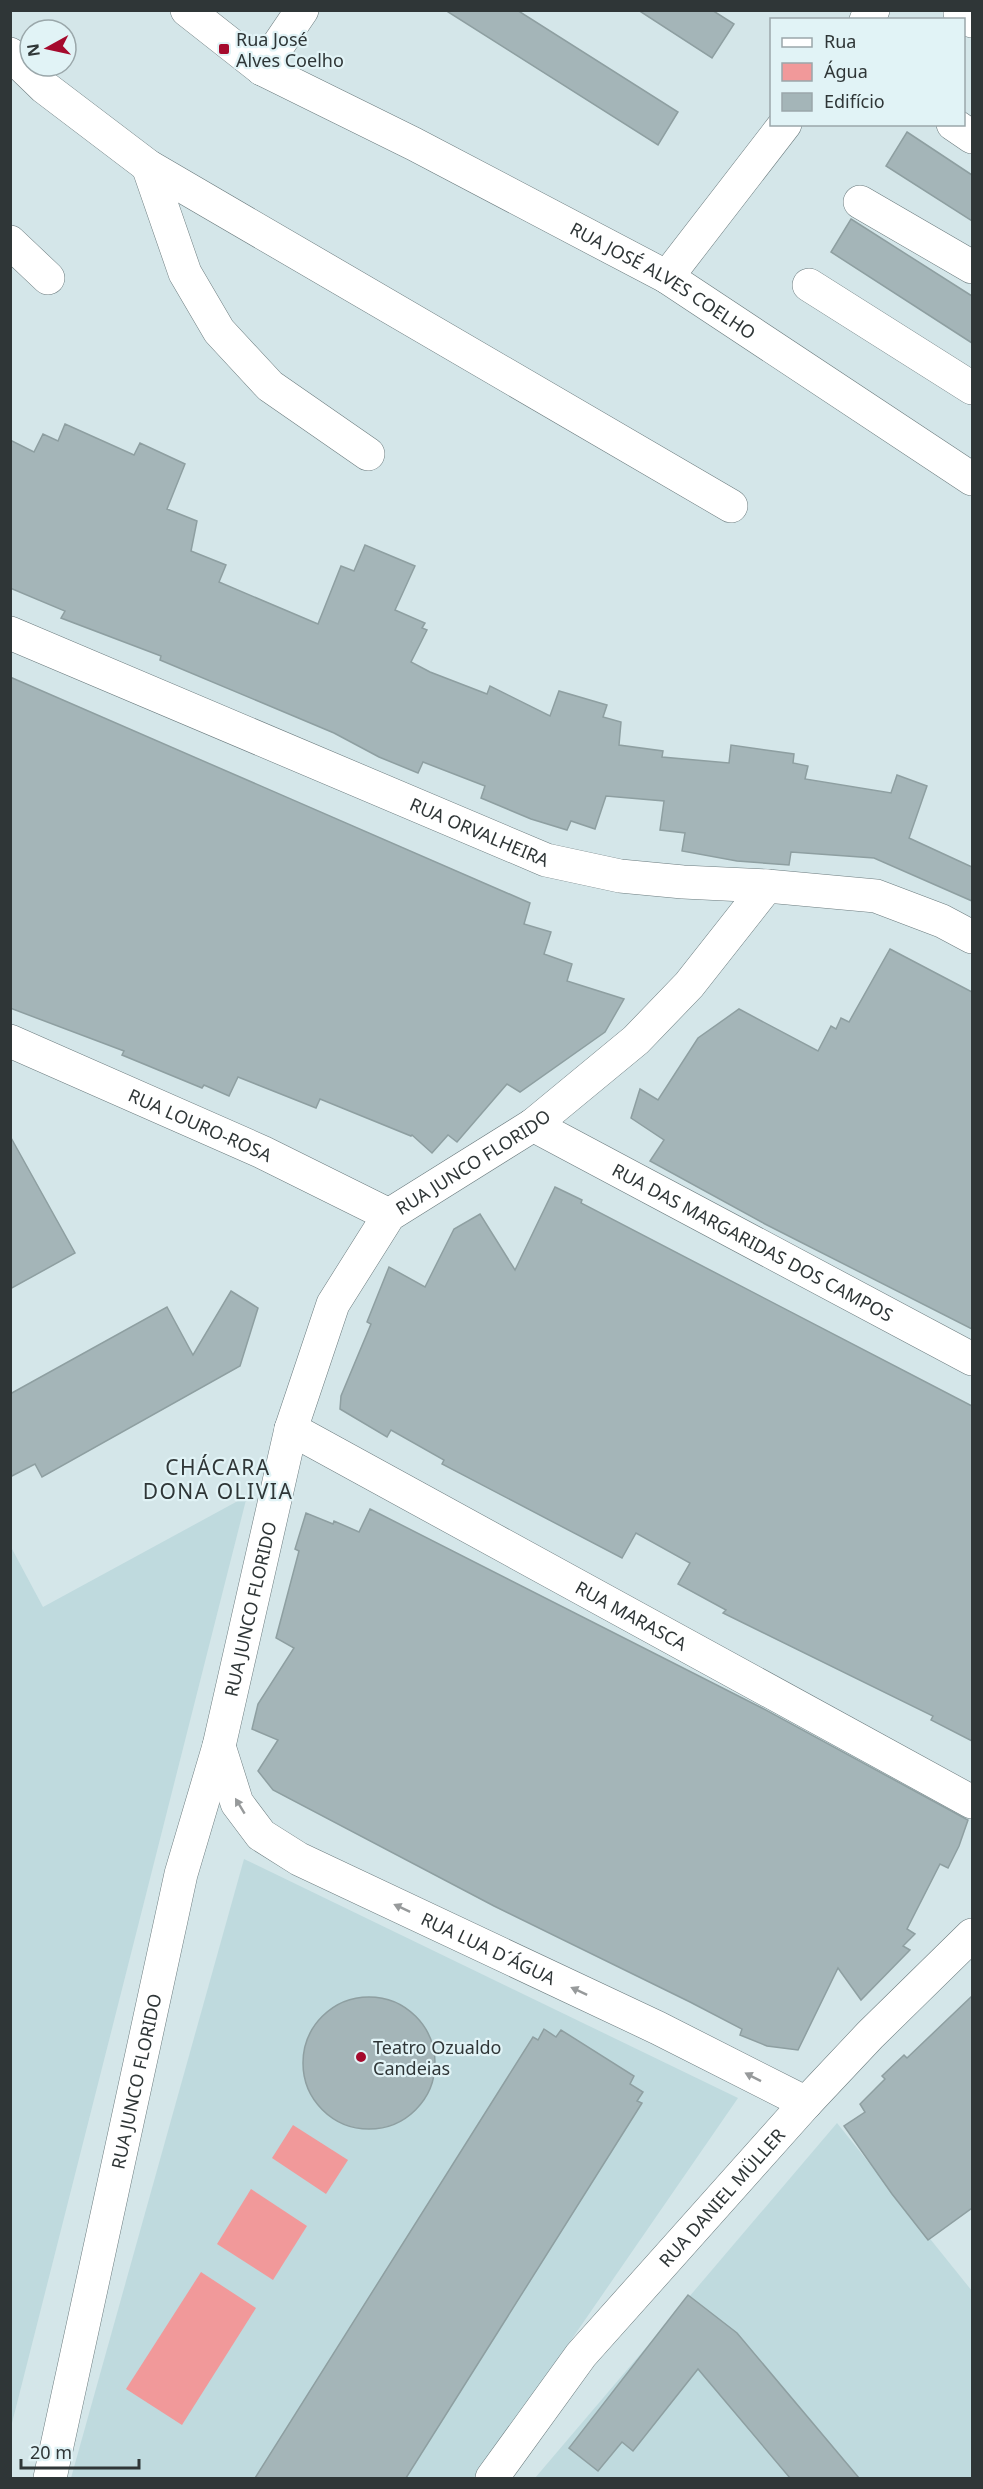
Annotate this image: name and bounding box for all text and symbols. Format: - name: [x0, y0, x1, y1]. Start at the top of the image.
- north arrow: [18, 18, 78, 78]
- legend: [770, 18, 965, 126]
- place label: Rua José Alves Coelho: [236, 27, 344, 72]
- text: Rua: [824, 29, 856, 53]
- text: N: [21, 42, 45, 58]
- marker: Rua José Alves Coelho: [217, 42, 231, 56]
- text: Água: [824, 59, 868, 83]
- text: Edifício: [824, 89, 885, 113]
- street label: RUA JOSÉ ALVES COELHO: [566, 216, 761, 345]
- street label: RUA ORVALHEIRA: [406, 792, 553, 872]
- street label: RUA LOURO-ROSA: [125, 1083, 277, 1167]
- street label: RUA JUNCO FLORIDO: [391, 1104, 555, 1220]
- street label: RUA DAS MARGARIDAS DOS CAMPOS: [608, 1157, 897, 1327]
- district label: CHÁCARA DONA OLIVIA: [143, 1453, 293, 1505]
- street label: RUA JUNCO FLORIDO: [219, 1519, 282, 1699]
- street label: RUA MARASCA: [571, 1575, 692, 1656]
- one-way arrow: [235, 1798, 246, 1814]
- one-way arrow: [394, 1903, 411, 1912]
- street label: RUA LUA D´ÁGUA: [417, 1906, 560, 1990]
- one-way arrow: [570, 1986, 587, 1995]
- street label: RUA JUNCO FLORIDO: [105, 1991, 167, 2171]
- place label: Teatro Ozualdo Candeias: [373, 2035, 501, 2080]
- marker: Teatro Ozualdo Candeias: [354, 2050, 368, 2064]
- one-way arrow: [745, 2072, 762, 2082]
- street label: RUA DANIEL MÜLLER: [653, 2123, 790, 2272]
- scale bar: [21, 2432, 140, 2470]
- text: 20 m: [30, 2440, 72, 2464]

